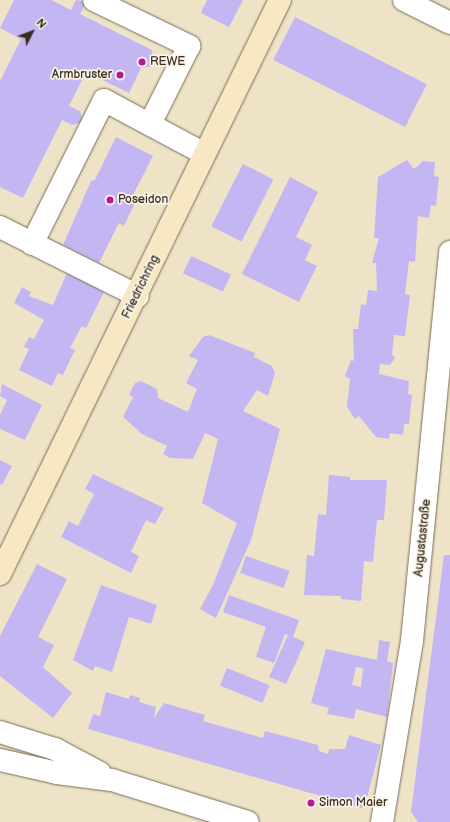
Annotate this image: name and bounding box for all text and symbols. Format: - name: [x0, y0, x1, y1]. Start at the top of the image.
- north arrow: [12, 12, 52, 52]
- text: N: [34, 16, 49, 31]
- place label: REWE: [150, 55, 185, 69]
- marker: REWE: [137, 57, 147, 67]
- place label: Armbruster: [52, 68, 112, 82]
- marker: Armbruster: [115, 70, 125, 80]
- place label: Poseidon: [118, 193, 168, 207]
- marker: Poseidon: [105, 195, 115, 205]
- street label: Friedrichring: [119, 253, 163, 321]
- street label: Augustastraße: [412, 499, 434, 577]
- place label: Simon Maier: [319, 796, 387, 810]
- marker: Simon Maier: [306, 798, 316, 808]

